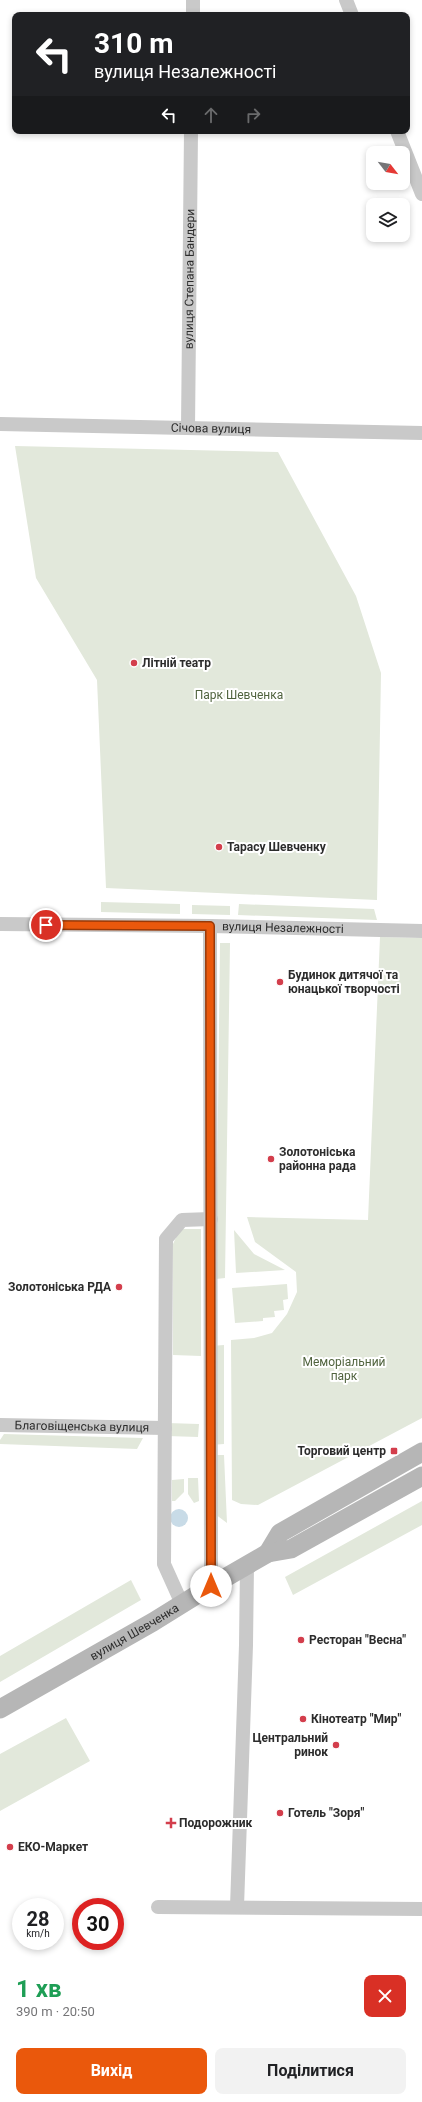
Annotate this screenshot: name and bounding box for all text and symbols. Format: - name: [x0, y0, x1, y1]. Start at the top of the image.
- text: 310 m: [94, 27, 173, 60]
- icon: left: [28, 28, 80, 80]
- text: вулиця Незалежності: [94, 61, 276, 82]
- icon: left: [158, 104, 180, 126]
- icon: ahead: [200, 104, 222, 126]
- icon: right: [242, 104, 264, 126]
- north arrow: [366, 146, 410, 190]
- map controls: [366, 146, 410, 242]
- button: layers: [366, 198, 410, 242]
- street label: вулиця Степана Бандери: [182, 209, 197, 349]
- street label: Січова вулиця: [171, 421, 251, 436]
- place label: Літній театр: [142, 656, 211, 670]
- marker: Літній театр: [129, 658, 139, 668]
- park label: Парк Шевченка: [195, 688, 283, 702]
- place label: Тарасу Шевченку: [227, 840, 327, 854]
- marker: Тарасу Шевченку: [214, 842, 224, 852]
- pin: [29, 908, 63, 942]
- icon: arrive: [35, 914, 57, 936]
- street label: вулиця Незалежності: [222, 919, 344, 936]
- place label: Будинок дитячої та юнацької творчості: [288, 968, 400, 996]
- marker: Будинок дитячої та юнацької творчості: [275, 977, 285, 987]
- place label: Золотоніська районна рада: [279, 1145, 356, 1173]
- marker: Золотоніська районна рада: [266, 1154, 276, 1164]
- place label: Золотоніська РДА: [8, 1280, 112, 1294]
- marker: Золотоніська РДА: [114, 1282, 124, 1292]
- park label: Меморіальний парк: [303, 1355, 386, 1383]
- street label: Благовіщенська вулиця: [15, 1418, 149, 1435]
- place label: Торговий центр: [298, 1444, 386, 1458]
- marker: Торговий центр: [389, 1446, 399, 1456]
- position arrow: [190, 1565, 232, 1607]
- street label: вулиця Шевченка: [88, 1601, 181, 1663]
- place label: Ресторан "Весна": [309, 1633, 406, 1647]
- marker: Ресторан "Весна": [296, 1635, 306, 1645]
- place label: Кінотеатр "Мир": [311, 1712, 401, 1726]
- marker: Кінотеатр "Мир": [298, 1714, 308, 1724]
- place label: Центральний ринок: [252, 1731, 328, 1759]
- marker: Центральний ринок: [331, 1740, 341, 1750]
- place label: Готель "Зоря": [288, 1806, 364, 1820]
- marker: Готель "Зоря": [275, 1808, 285, 1818]
- place label: Подорожник: [179, 1816, 252, 1830]
- marker: Подорожник: [166, 1818, 176, 1828]
- place label: ЕКО-Маркет: [18, 1840, 88, 1854]
- marker: ЕКО-Маркет: [5, 1842, 15, 1852]
- speed limit sign: 30: [72, 1898, 124, 1950]
- text: 28: [27, 1907, 49, 1931]
- text: km/h: [26, 1928, 50, 1939]
- text: 1 хв: [16, 1975, 62, 2003]
- button: close: [364, 1975, 406, 2017]
- text: 390 m · 20:50: [16, 2004, 95, 2019]
- button: Вихід: [16, 2048, 207, 2094]
- button: Поділитися: [215, 2048, 406, 2094]

